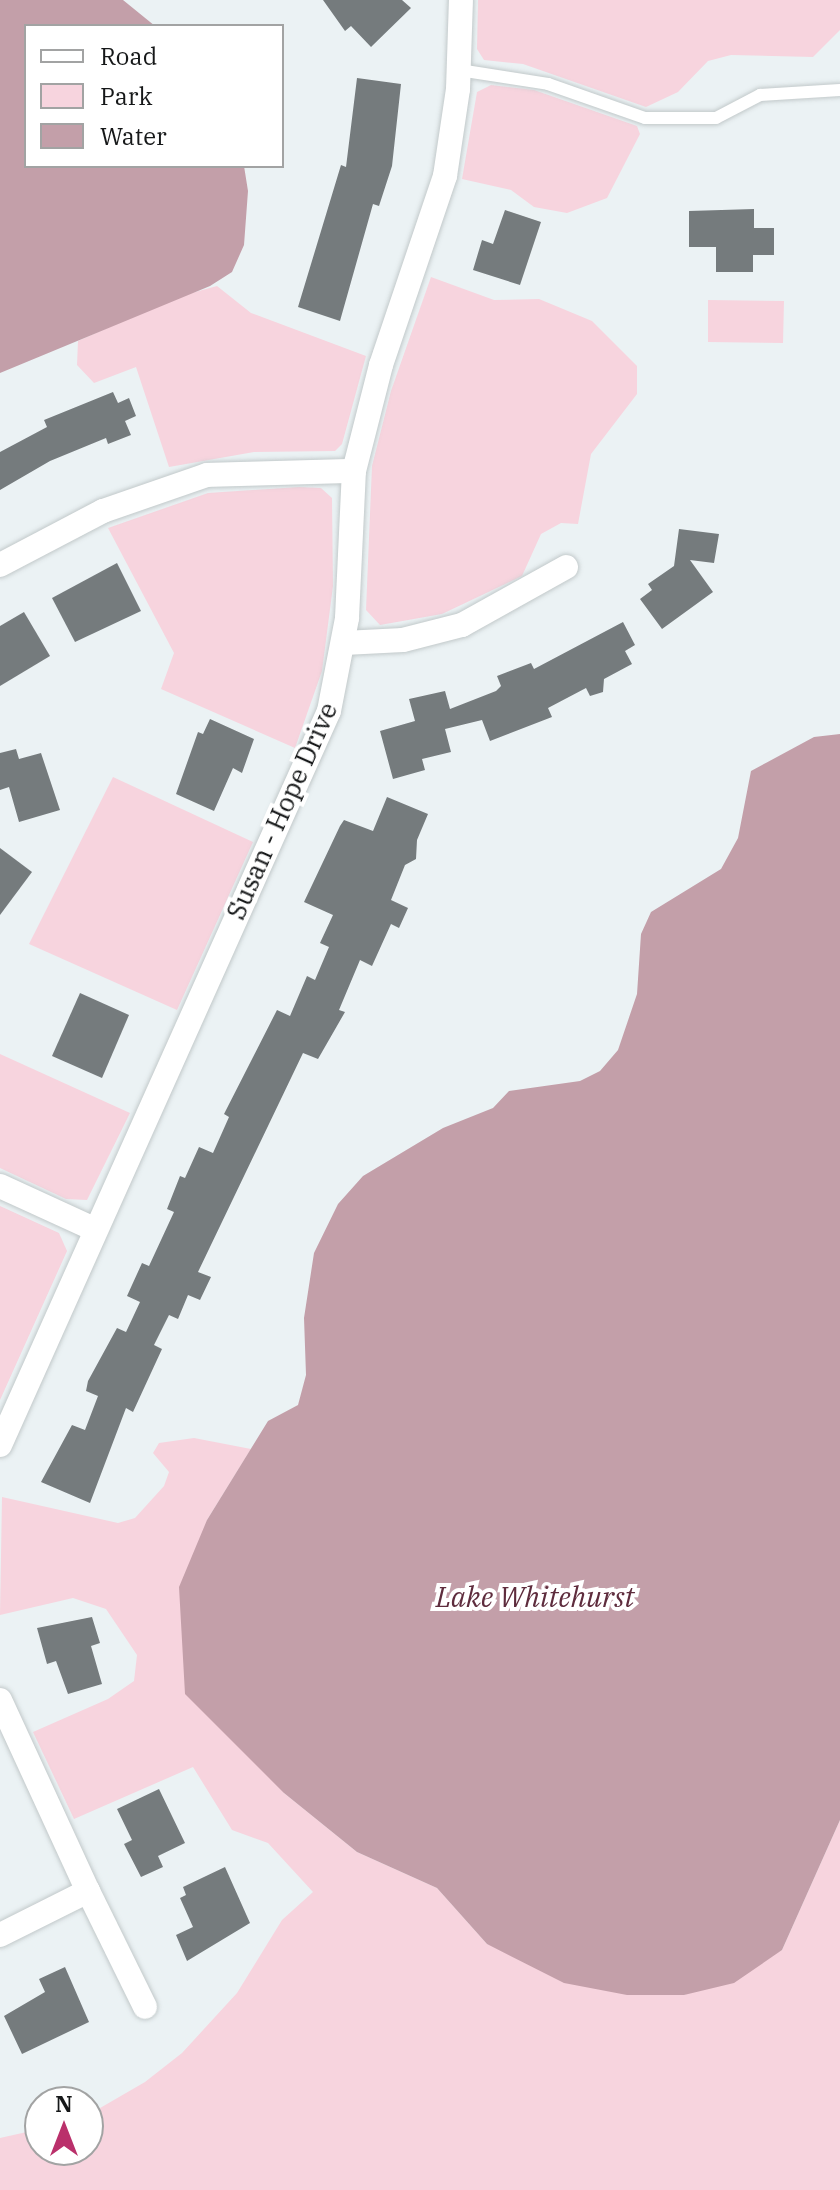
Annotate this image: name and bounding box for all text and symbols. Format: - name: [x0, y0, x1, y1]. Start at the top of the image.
- legend: [24, 24, 284, 168]
- text: Road: [100, 40, 157, 72]
- text: Park: [100, 80, 152, 112]
- text: Water: [100, 120, 167, 152]
- street label: Susan - Hope Drive: [220, 698, 344, 924]
- water label: Lake Whitehurst: [436, 1580, 634, 1614]
- north arrow: [24, 2086, 104, 2166]
- text: N: [55, 2089, 73, 2118]

